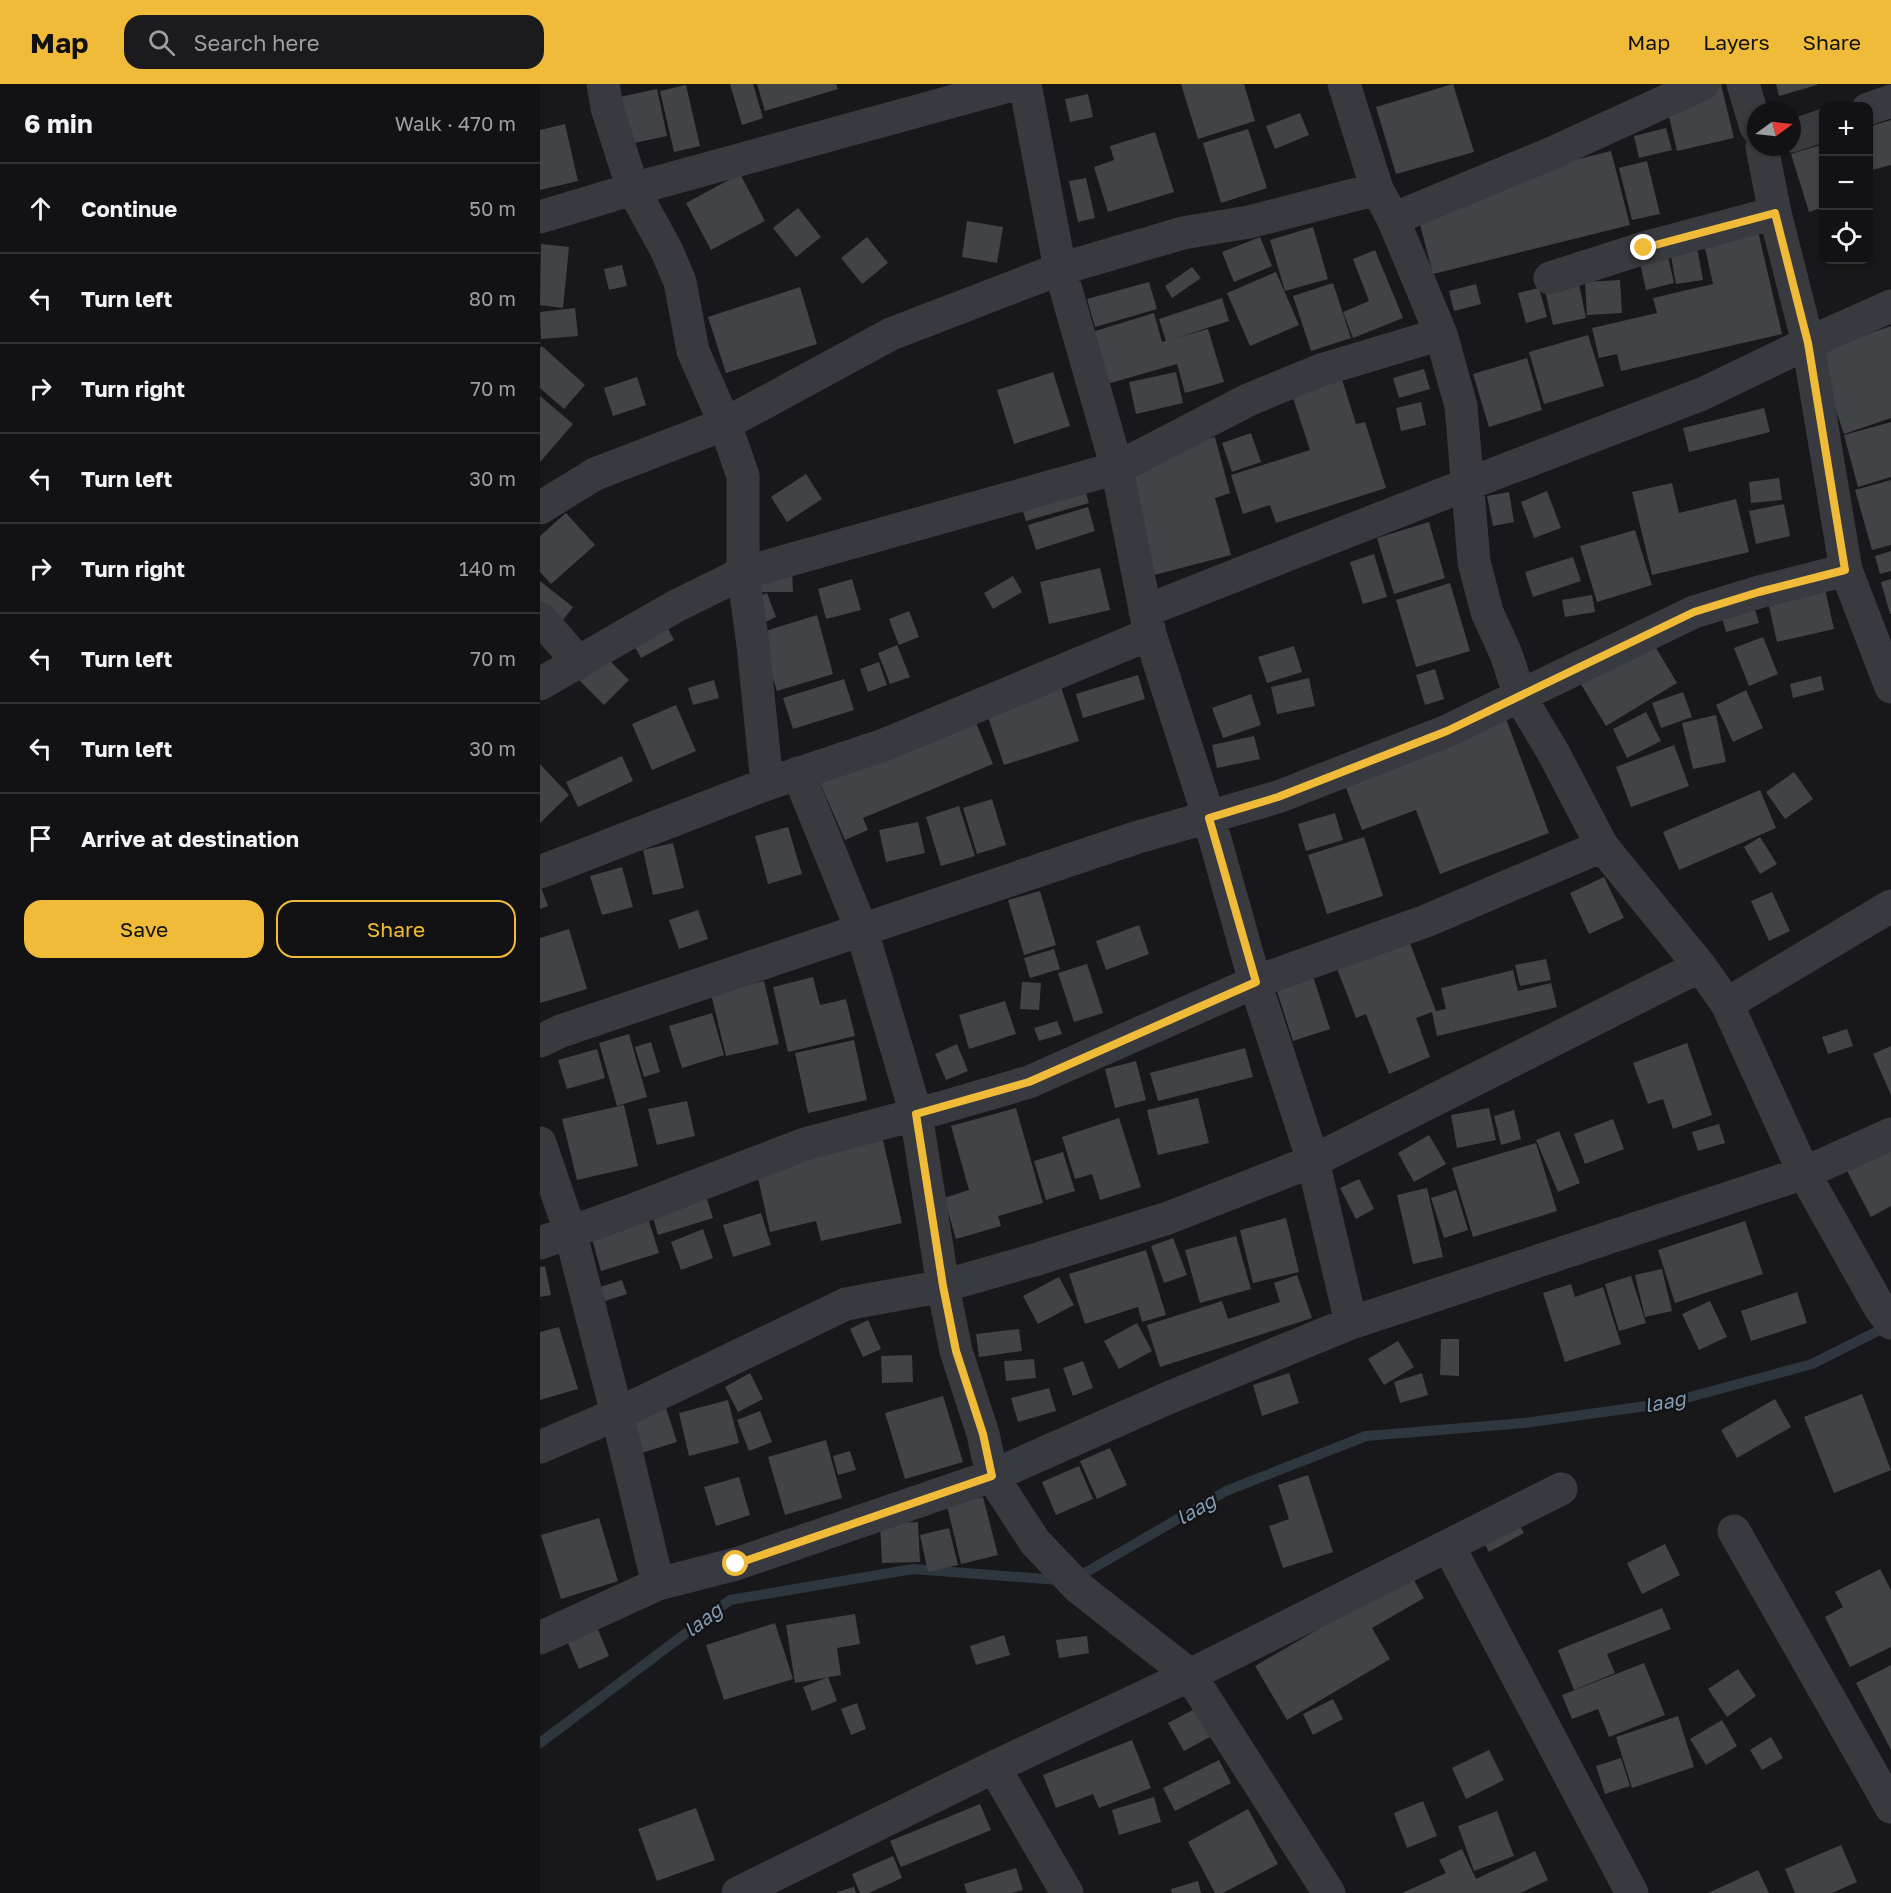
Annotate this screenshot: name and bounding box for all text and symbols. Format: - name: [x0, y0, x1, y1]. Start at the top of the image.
- search box: [124, 15, 544, 69]
- text: Map: [30, 26, 88, 59]
- icon: search: [145, 26, 178, 59]
- text: Search here: [193, 29, 319, 56]
- text: Map: [1627, 29, 1670, 55]
- text: Layers: [1703, 29, 1770, 55]
- text: Share: [1803, 29, 1861, 55]
- north arrow: [1747, 102, 1801, 156]
- map controls: [1819, 102, 1873, 264]
- button: +: [1819, 102, 1873, 156]
- text: 6 min: [24, 108, 93, 139]
- text: Walk · 470 m: [395, 111, 516, 135]
- button: −: [1819, 156, 1873, 210]
- icon: ahead: [24, 192, 57, 225]
- text: Continue: [81, 195, 177, 222]
- text: 50 m: [469, 196, 516, 220]
- button: locate: [1819, 210, 1873, 264]
- route end: [1630, 234, 1656, 260]
- icon: left: [24, 282, 57, 315]
- text: Turn left: [81, 285, 172, 312]
- text: 80 m: [469, 286, 516, 310]
- icon: right: [24, 372, 57, 405]
- text: Turn right: [81, 375, 185, 402]
- text: 70 m: [470, 376, 516, 400]
- icon: left: [24, 462, 57, 495]
- text: Turn left: [81, 465, 172, 492]
- text: 30 m: [469, 466, 516, 490]
- icon: right: [24, 552, 57, 585]
- text: Turn right: [81, 555, 185, 582]
- text: 140 m: [459, 556, 516, 580]
- icon: left: [24, 642, 57, 675]
- text: Turn left: [81, 645, 172, 672]
- text: 70 m: [470, 646, 516, 670]
- icon: left: [24, 732, 57, 765]
- text: Turn left: [81, 735, 172, 762]
- text: 30 m: [469, 736, 516, 760]
- icon: arrive: [24, 822, 57, 855]
- text: Arrive at destination: [81, 825, 299, 852]
- button: Save: [24, 900, 264, 958]
- button: Share: [276, 900, 516, 958]
- water label: laag: [1642, 1385, 1689, 1418]
- water label: laag: [1172, 1487, 1221, 1530]
- route start: [722, 1550, 748, 1576]
- water label: laag: [679, 1596, 728, 1642]

